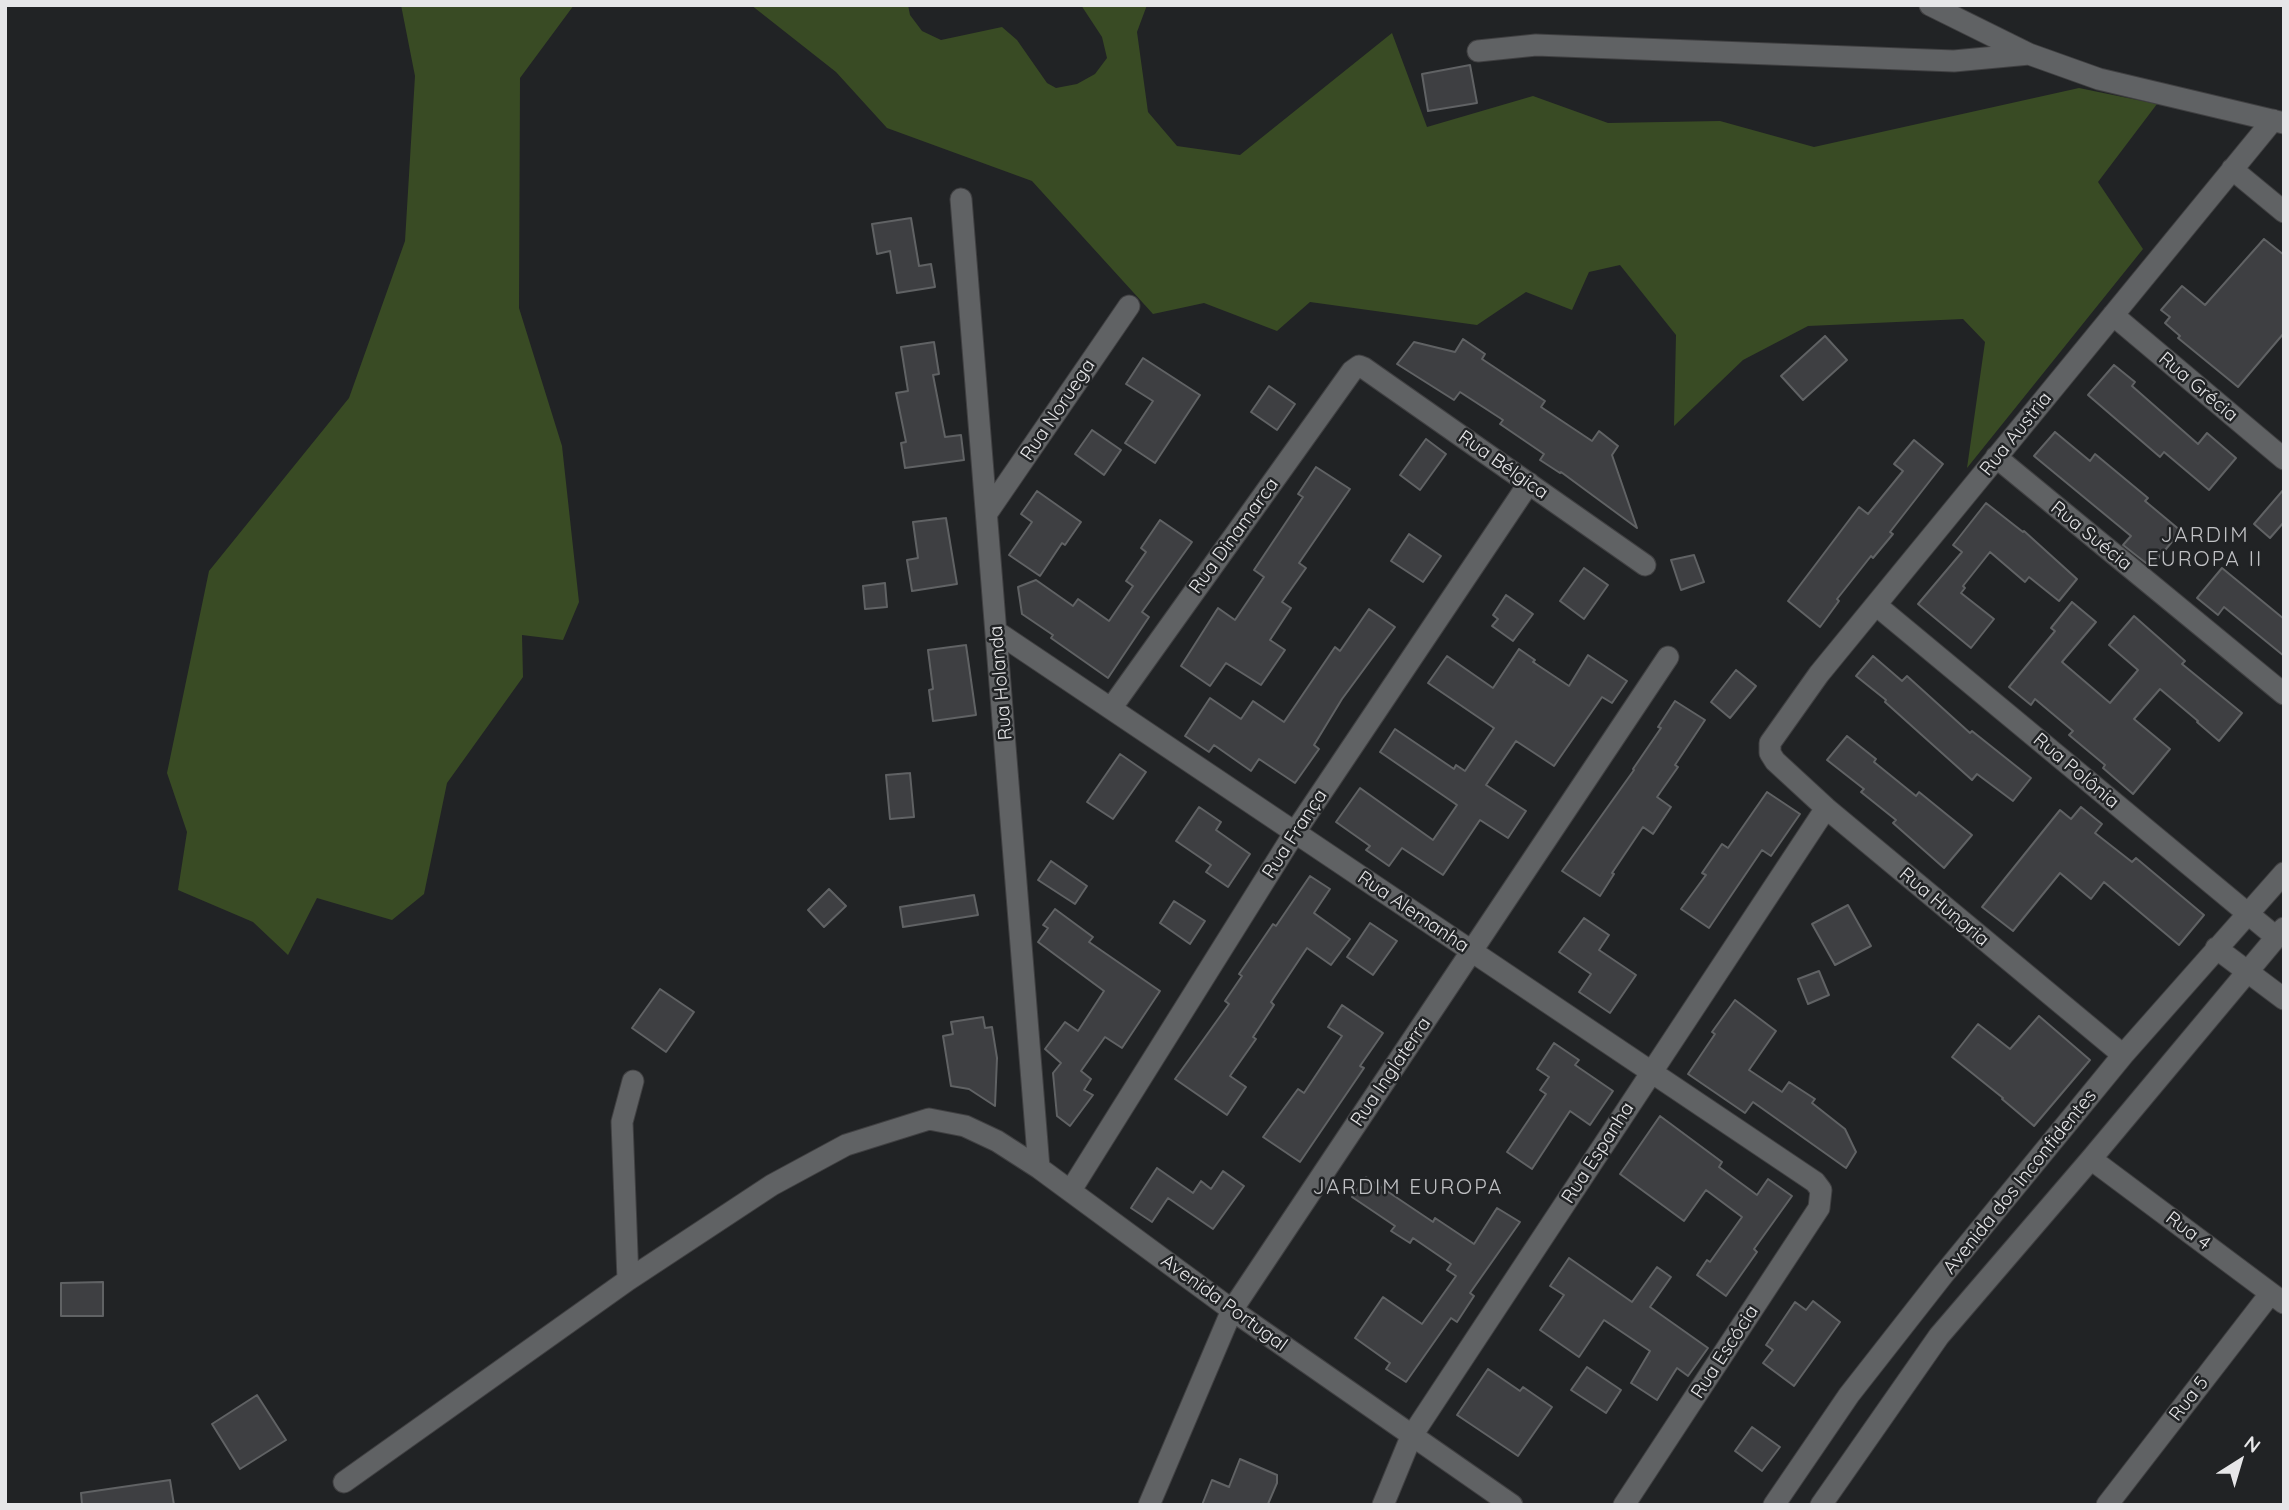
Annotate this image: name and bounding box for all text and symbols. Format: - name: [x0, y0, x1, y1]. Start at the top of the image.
- street label: Rua Grécia: [2154, 347, 2242, 427]
- street label: Rua Noruega: [1016, 355, 1100, 465]
- street label: Rua Austria: [1975, 387, 2057, 481]
- street label: Rua Bélgica: [1454, 426, 1552, 504]
- street label: Rua Dinamarca: [1184, 474, 1284, 598]
- street label: Rua Suécia: [2046, 496, 2136, 576]
- district label: JARDIM EUROPA II: [2148, 523, 2262, 573]
- street label: Rua Holanda: [985, 625, 1017, 741]
- street label: Rua Polônia: [2028, 728, 2124, 814]
- street label: Rua França: [1258, 785, 1332, 883]
- street label: Rua Hungria: [1894, 863, 1994, 951]
- street label: Rua Alemanha: [1353, 866, 1473, 958]
- street label: Rua Inglaterra: [1346, 1013, 1436, 1131]
- street label: Avenida dos Inconfidentes: [1938, 1085, 2102, 1279]
- street label: Rua Espanha: [1557, 1098, 1639, 1208]
- district label: JARDIM EUROPA: [1314, 1175, 1502, 1201]
- street label: Rua 4: [2161, 1207, 2215, 1255]
- street label: Avenida Portugal: [1156, 1250, 1292, 1356]
- street label: Rua Escócia: [1686, 1301, 1764, 1403]
- street label: Rua 5: [2164, 1372, 2214, 1426]
- north arrow: [2205, 1426, 2275, 1496]
- text: N: [2240, 1430, 2265, 1458]

